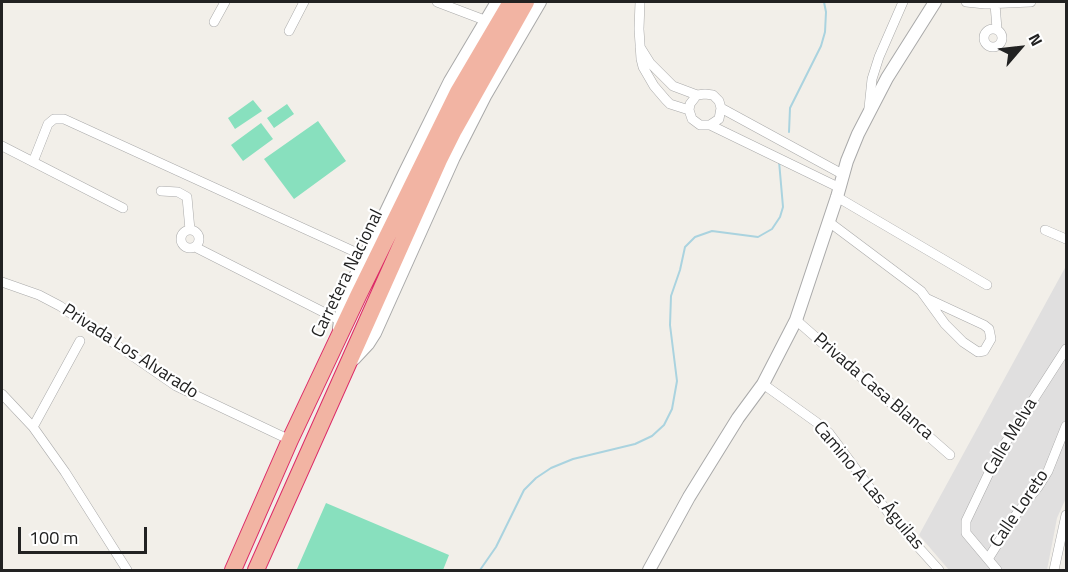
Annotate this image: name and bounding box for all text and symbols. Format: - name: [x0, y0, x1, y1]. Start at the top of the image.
- north arrow: [990, 18, 1050, 78]
- text: N: [1023, 29, 1049, 50]
- street label: Carretera Nacional: [308, 206, 388, 342]
- street label: Privada Los Alvarado: [58, 300, 202, 404]
- street label: Privada Casa Blanca: [809, 329, 937, 445]
- street label: Calle Melva: [980, 395, 1042, 479]
- street label: Camino A Las Águilas: [808, 418, 928, 554]
- street label: Calle Loreto: [986, 466, 1054, 552]
- scale bar: [21, 515, 150, 553]
- text: 100 m: [29, 524, 78, 551]

